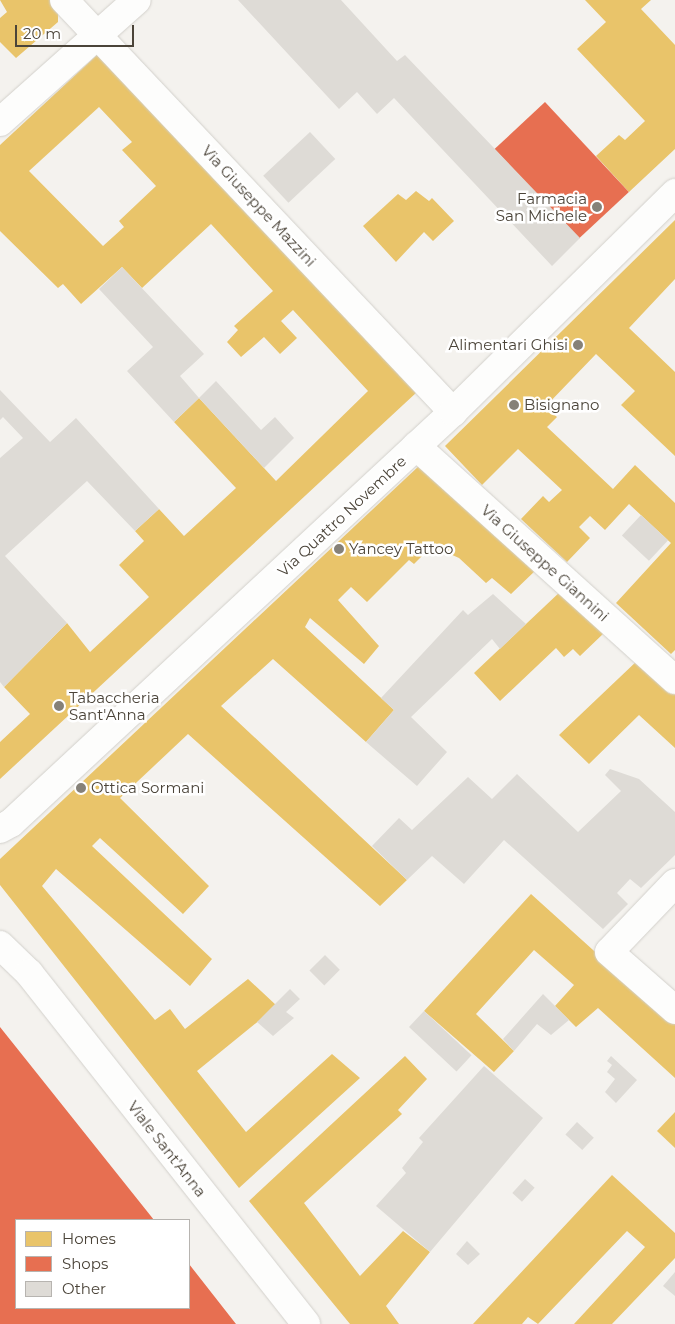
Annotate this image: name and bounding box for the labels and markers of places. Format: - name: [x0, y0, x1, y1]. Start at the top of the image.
- place label: Farmacia San Michele: [496, 189, 587, 224]
- marker: Farmacia San Michele: [591, 201, 603, 213]
- place label: Alimentari Ghisi: [448, 336, 568, 354]
- marker: Alimentari Ghisi: [572, 339, 584, 351]
- place label: Bisignano: [524, 396, 600, 414]
- marker: Bisignano: [508, 399, 520, 411]
- place label: Yancey Tattoo: [349, 540, 453, 558]
- marker: Yancey Tattoo: [333, 543, 345, 555]
- place label: Tabaccheria Sant'Anna: [69, 688, 160, 723]
- marker: Tabaccheria Sant'Anna: [53, 700, 65, 712]
- place label: Ottica Sormani: [91, 779, 204, 797]
- marker: Ottica Sormani: [75, 782, 87, 794]

